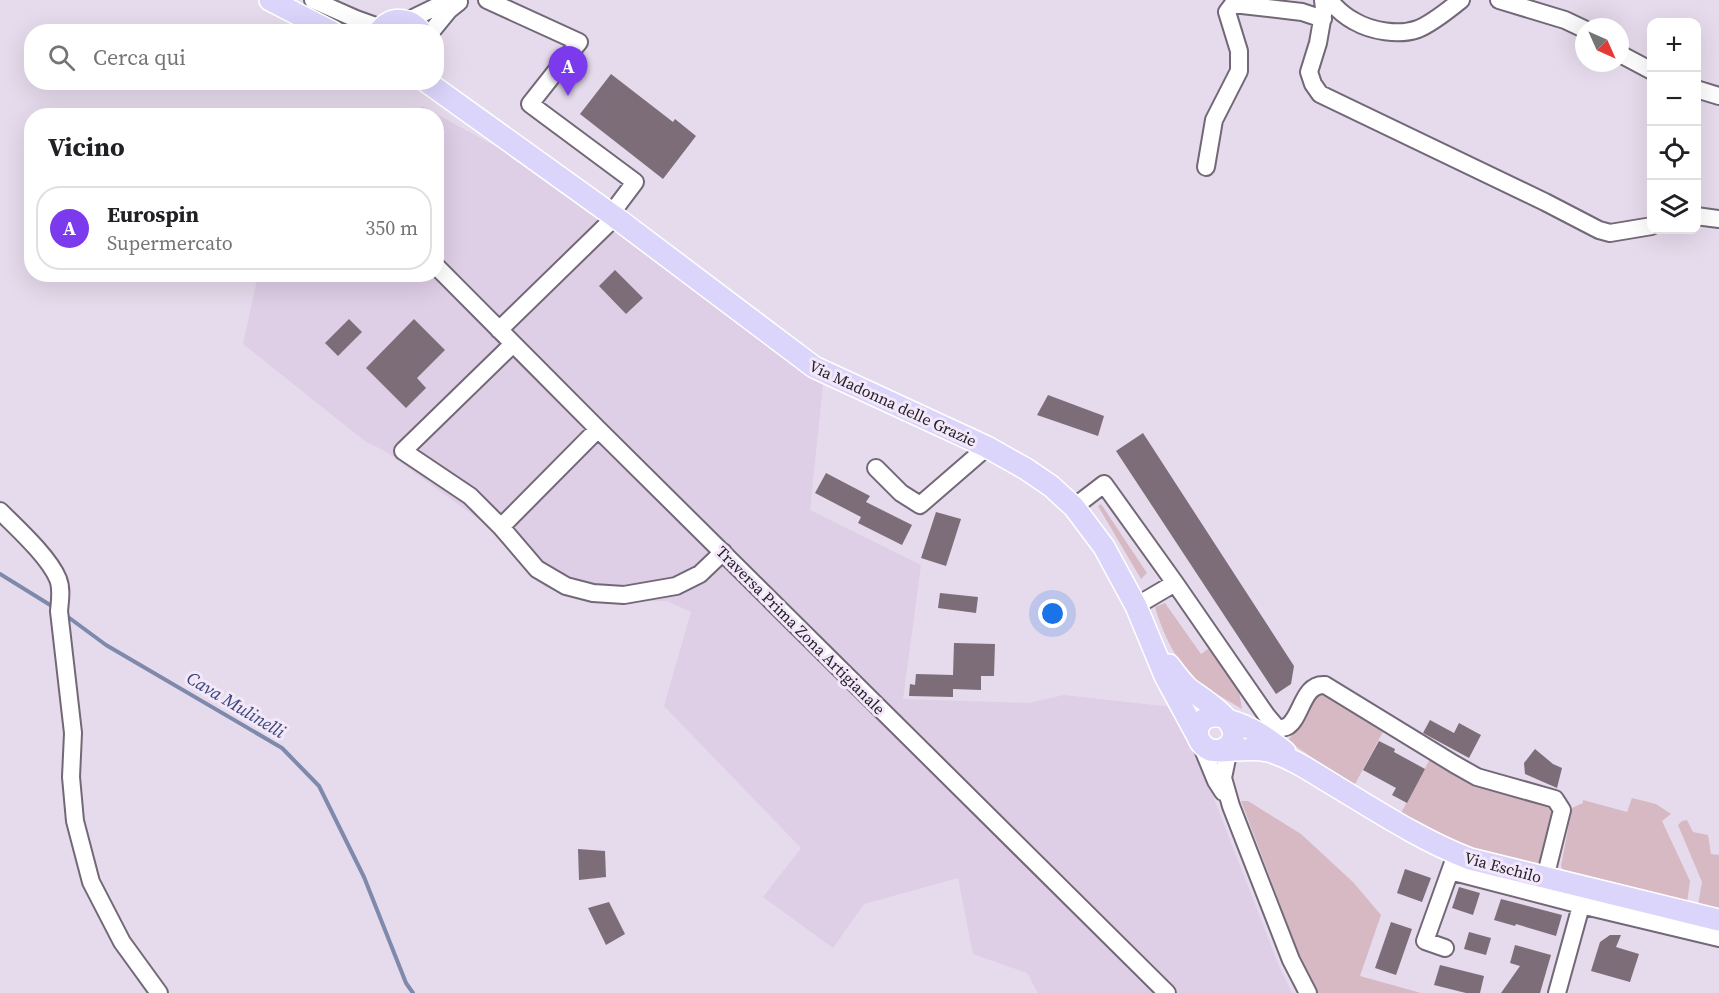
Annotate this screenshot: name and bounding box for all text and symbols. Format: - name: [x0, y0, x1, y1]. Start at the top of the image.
- north arrow: [1575, 18, 1629, 72]
- map controls: [1647, 18, 1701, 234]
- button: +: [1647, 18, 1701, 72]
- search box: [24, 24, 444, 90]
- icon: search: [45, 41, 78, 74]
- text: Cerca qui: [93, 42, 186, 72]
- pin: A: [548, 46, 588, 96]
- button: −: [1647, 72, 1701, 126]
- button: locate: [1647, 126, 1701, 180]
- text: Vicino: [48, 129, 125, 165]
- button: layers: [1647, 180, 1701, 234]
- text: Eurospin: [107, 199, 199, 229]
- text: A: [63, 214, 76, 242]
- text: 350 m: [365, 214, 418, 242]
- text: Supermercato: [107, 229, 233, 257]
- street label: Via Madonna delle Grazie: [806, 354, 980, 452]
- street label: Traversa Prima Zona Artigianale: [712, 541, 890, 719]
- your location: [1038, 599, 1067, 628]
- water label: Cava Mulinelli: [182, 665, 291, 744]
- street label: Via Eschilo: [1462, 846, 1544, 888]

